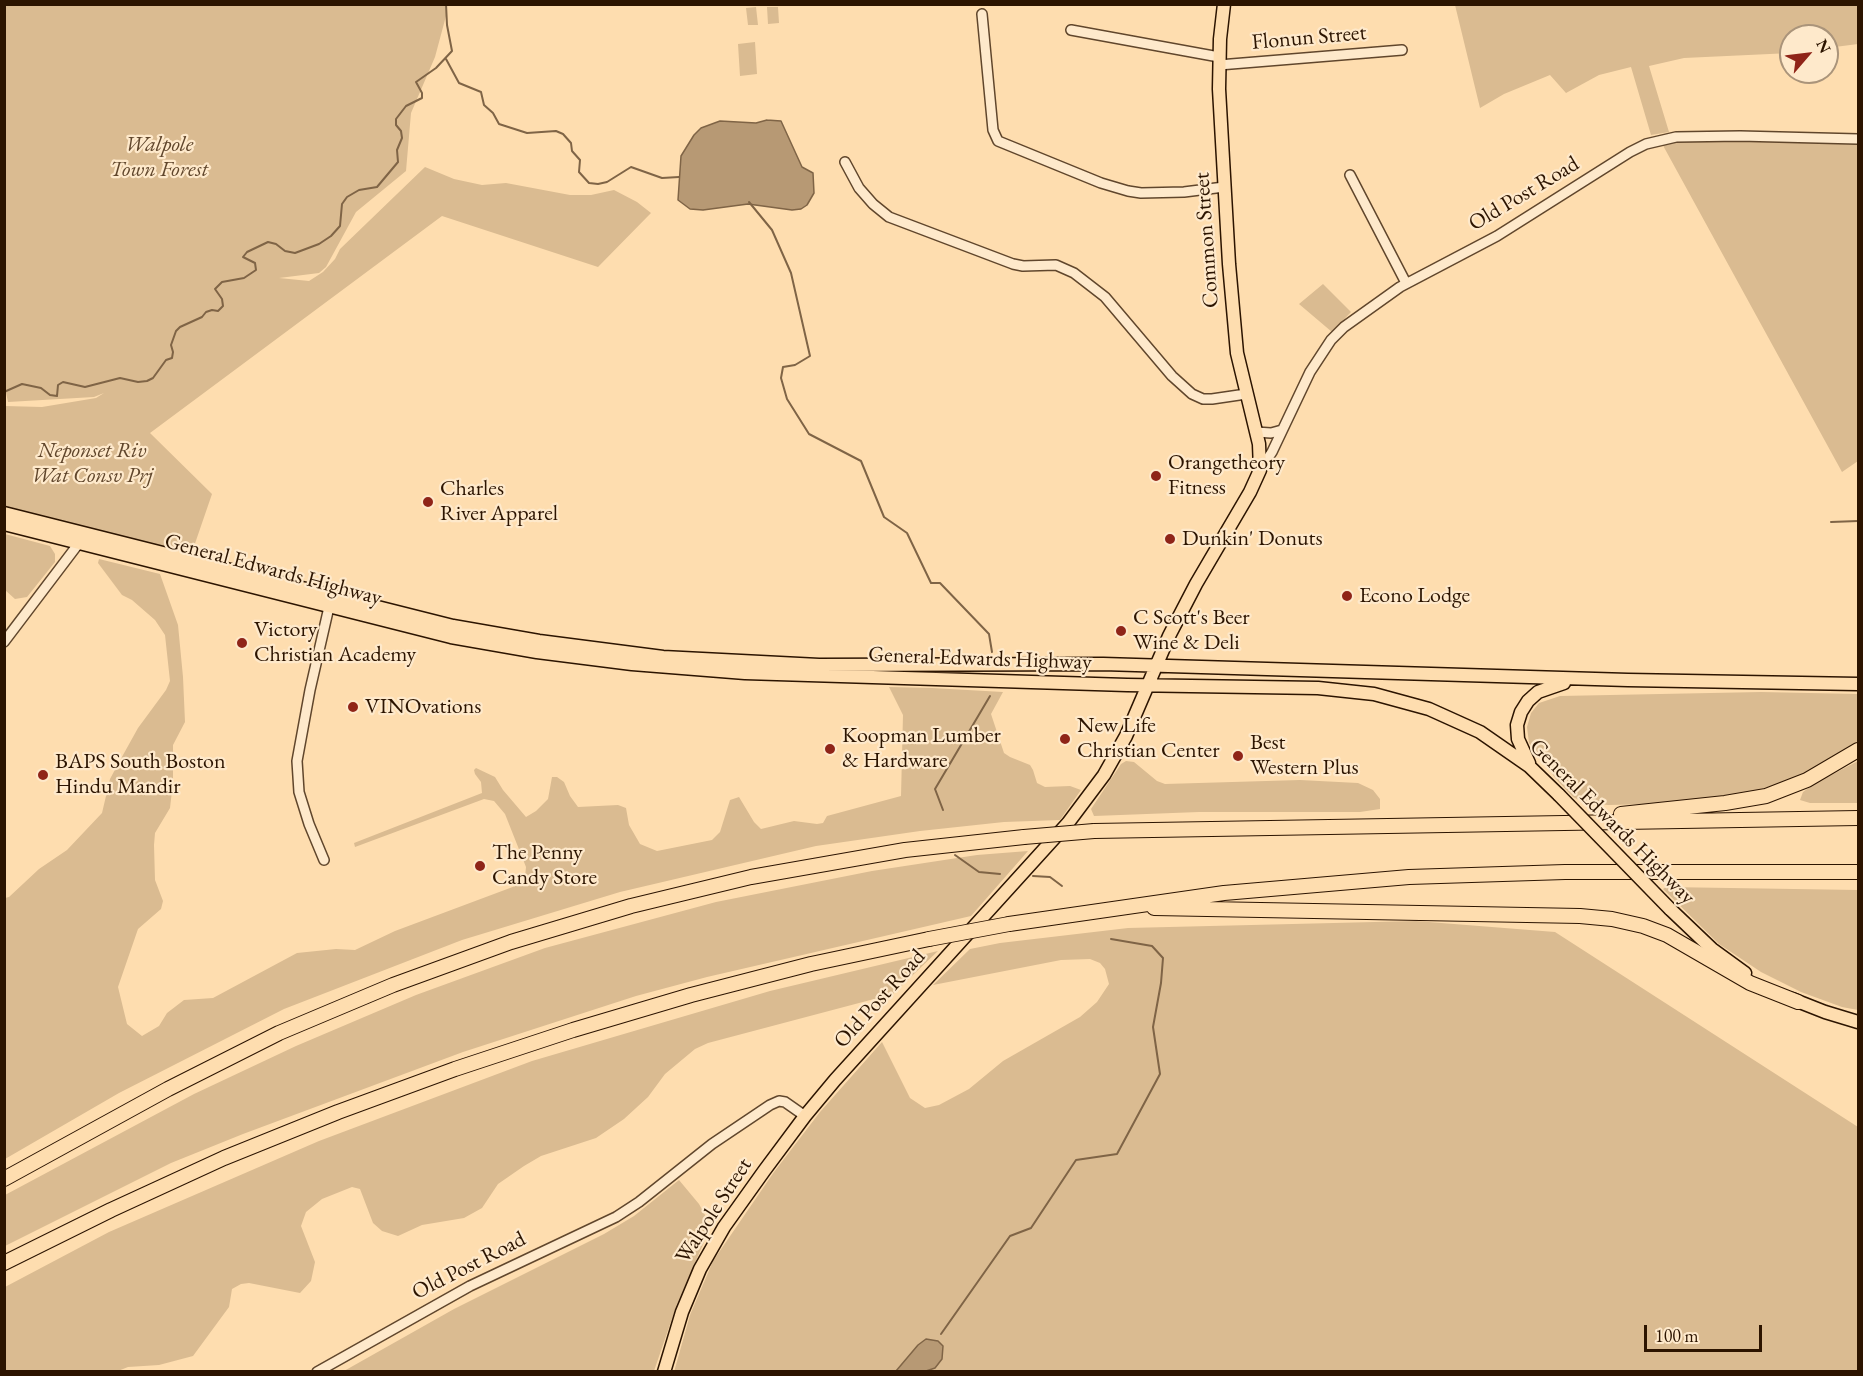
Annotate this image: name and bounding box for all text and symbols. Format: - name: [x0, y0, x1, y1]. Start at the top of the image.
- street label: Flonun Street: [1251, 20, 1367, 56]
- north arrow: [1779, 24, 1839, 84]
- text: N: [1811, 36, 1836, 57]
- park label: Walpole Town Forest: [110, 132, 208, 184]
- street label: Old Post Road: [1464, 151, 1584, 237]
- street label: Common Street: [1189, 171, 1225, 309]
- park label: Neponset Riv Wat Consv Prj: [31, 438, 153, 490]
- place label: Orangetheory Fitness: [1168, 450, 1285, 502]
- marker: Orangetheory Fitness: [1149, 469, 1163, 483]
- place label: Charles River Apparel: [440, 476, 558, 528]
- marker: Charles River Apparel: [421, 495, 435, 509]
- place label: Dunkin' Donuts: [1182, 526, 1323, 552]
- street label: General Edwards Highway: [162, 528, 384, 612]
- marker: Dunkin' Donuts: [1163, 532, 1177, 546]
- place label: Econo Lodge: [1359, 583, 1470, 609]
- marker: Econo Lodge: [1340, 589, 1354, 603]
- place label: C Scott's Beer Wine & Deli: [1133, 605, 1250, 656]
- place label: Victory Christian Academy: [254, 617, 416, 668]
- marker: C Scott's Beer Wine & Deli: [1114, 624, 1128, 638]
- marker: Victory Christian Academy: [235, 636, 249, 650]
- street label: General Edwards Highway: [868, 642, 1092, 676]
- place label: VINOvations: [365, 694, 481, 720]
- marker: VINOvations: [346, 700, 360, 714]
- place label: New Life Christian Center: [1077, 713, 1220, 764]
- place label: Koopman Lumber & Hardware: [842, 723, 1001, 774]
- place label: Best Western Plus: [1250, 730, 1359, 782]
- marker: New Life Christian Center: [1058, 732, 1072, 746]
- street label: General Edwards Highway: [1524, 734, 1700, 910]
- marker: Koopman Lumber & Hardware: [823, 742, 837, 756]
- place label: BAPS South Boston Hindu Mandir: [55, 749, 226, 800]
- marker: Best Western Plus: [1231, 749, 1245, 763]
- marker: BAPS South Boston Hindu Mandir: [36, 768, 50, 782]
- place label: The Penny Candy Store: [492, 840, 597, 891]
- marker: The Penny Candy Store: [473, 859, 487, 873]
- street label: Old Post Road: [829, 944, 931, 1054]
- street label: Walpole Street: [670, 1153, 758, 1269]
- street label: Old Post Road: [408, 1226, 530, 1306]
- scale bar: [1647, 1313, 1766, 1351]
- text: 100 m: [1655, 1324, 1699, 1347]

